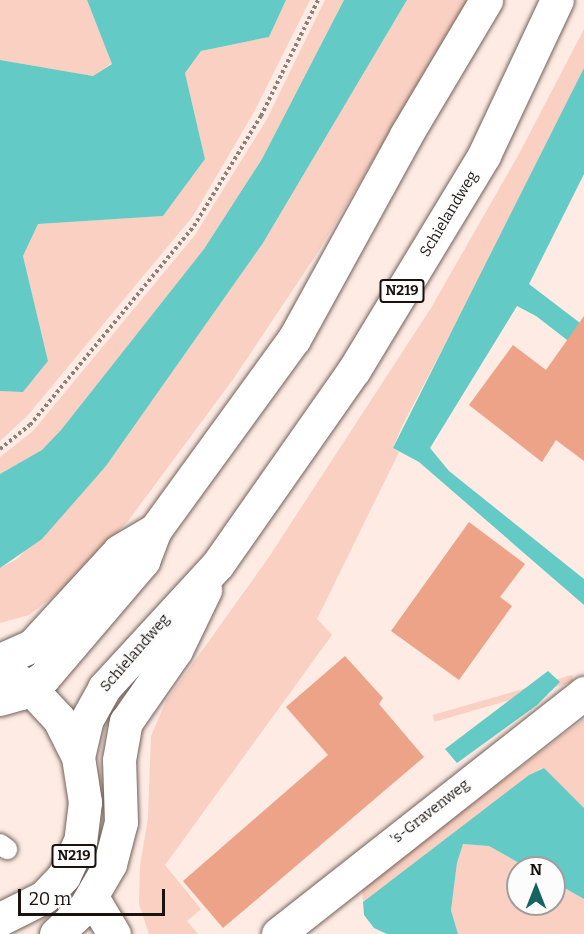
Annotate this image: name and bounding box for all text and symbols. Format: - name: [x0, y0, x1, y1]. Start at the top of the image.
- street label: Schielandweg: [416, 168, 482, 260]
- road number: N219: [378, 280, 426, 302]
- street label: Schielandweg: [96, 611, 174, 695]
- street label: 's-Gravenweg: [387, 776, 473, 848]
- road number: N219: [50, 845, 98, 867]
- north arrow: [506, 856, 566, 916]
- text: N: [530, 860, 542, 879]
- scale bar: [21, 877, 168, 915]
- text: 20 m: [29, 888, 71, 910]

